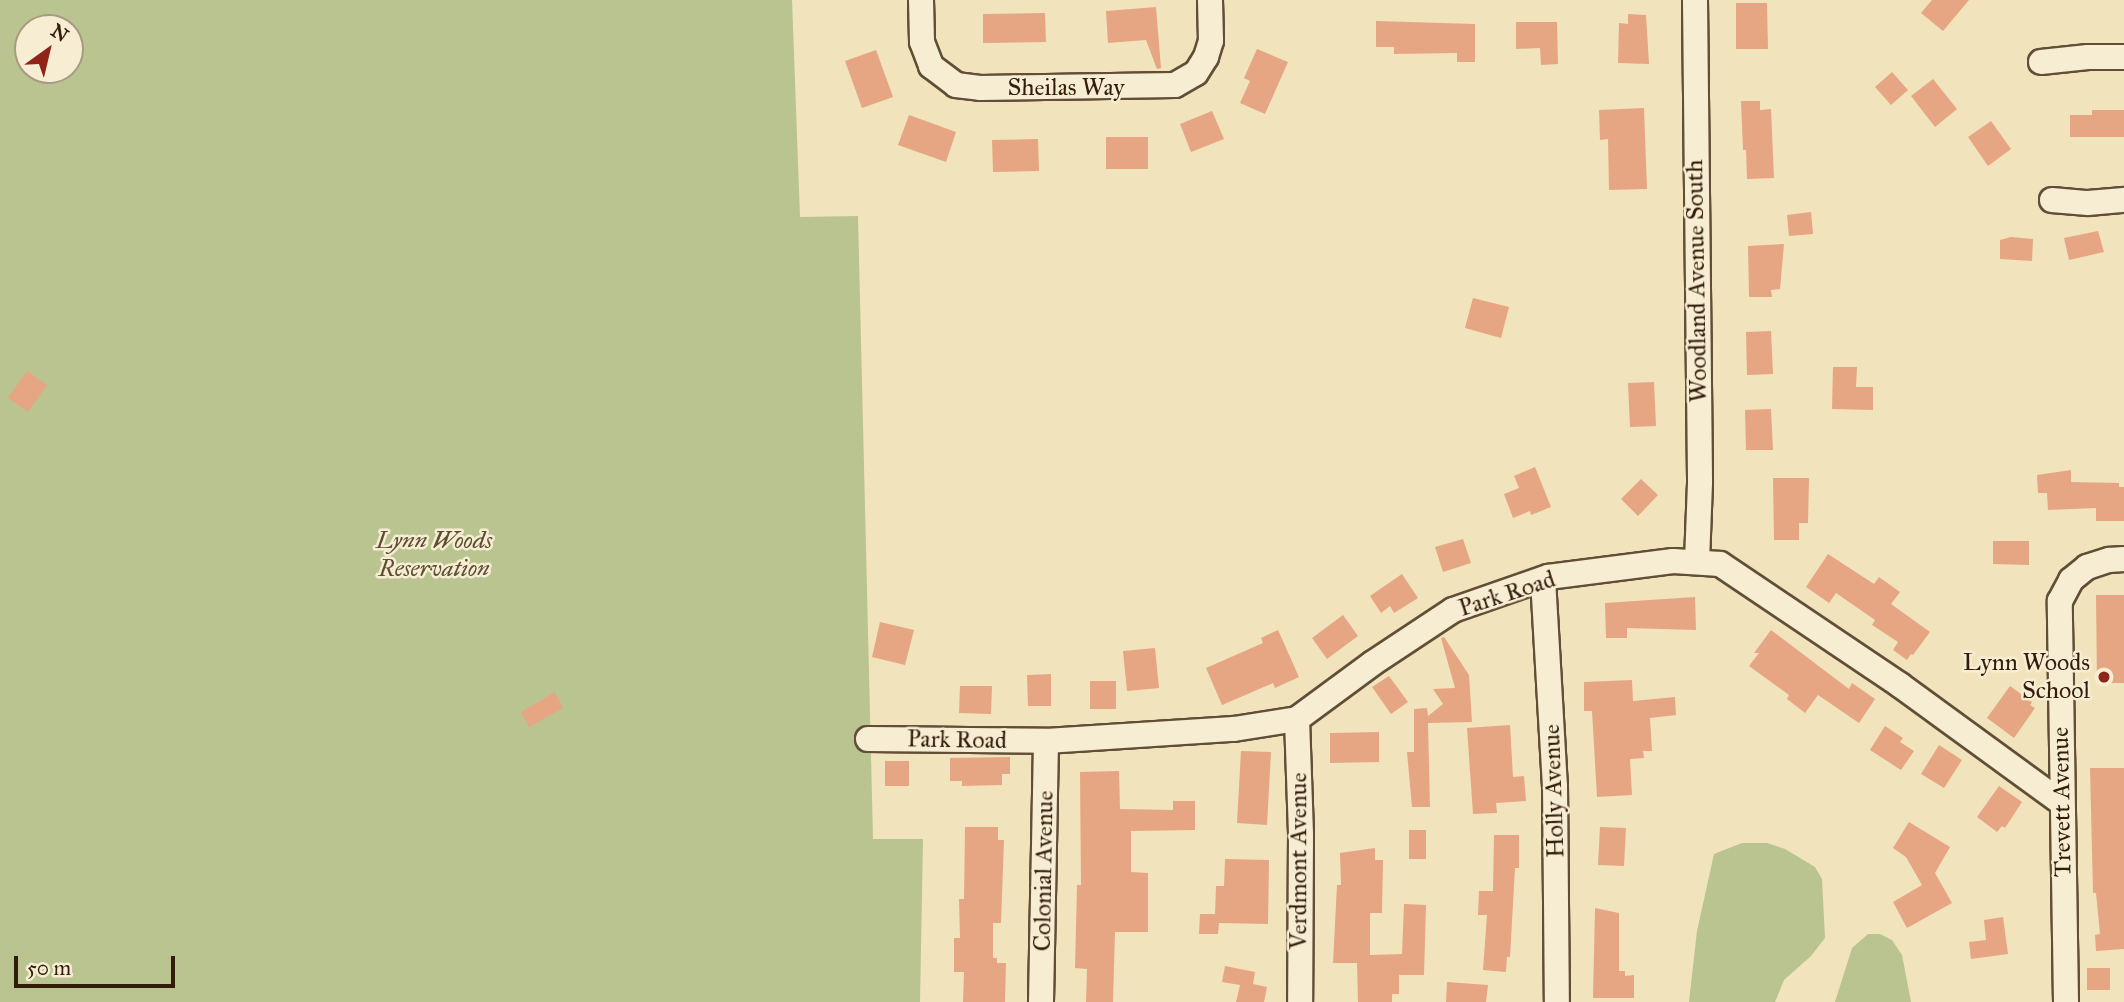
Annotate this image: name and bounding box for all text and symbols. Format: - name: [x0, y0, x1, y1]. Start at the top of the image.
- north arrow: [14, 14, 84, 84]
- text: N: [47, 19, 73, 47]
- street label: Sheilas Way: [1008, 74, 1124, 102]
- street label: Woodland Avenue South: [1680, 159, 1714, 403]
- park label: Lynn Woods Reservation: [376, 527, 492, 583]
- street label: Park Road: [1455, 565, 1559, 623]
- place label: Lynn Woods School: [1963, 649, 2090, 705]
- marker: Lynn Woods School: [2096, 669, 2112, 685]
- street label: Holly Avenue: [1537, 724, 1571, 858]
- street label: Park Road: [907, 725, 1007, 755]
- street label: Trevett Avenue: [2046, 727, 2078, 877]
- street label: Verdmont Avenue: [1285, 773, 1313, 949]
- street label: Colonial Avenue: [1028, 790, 1060, 952]
- scale bar: [18, 942, 178, 986]
- text: 50 m: [27, 955, 71, 981]

